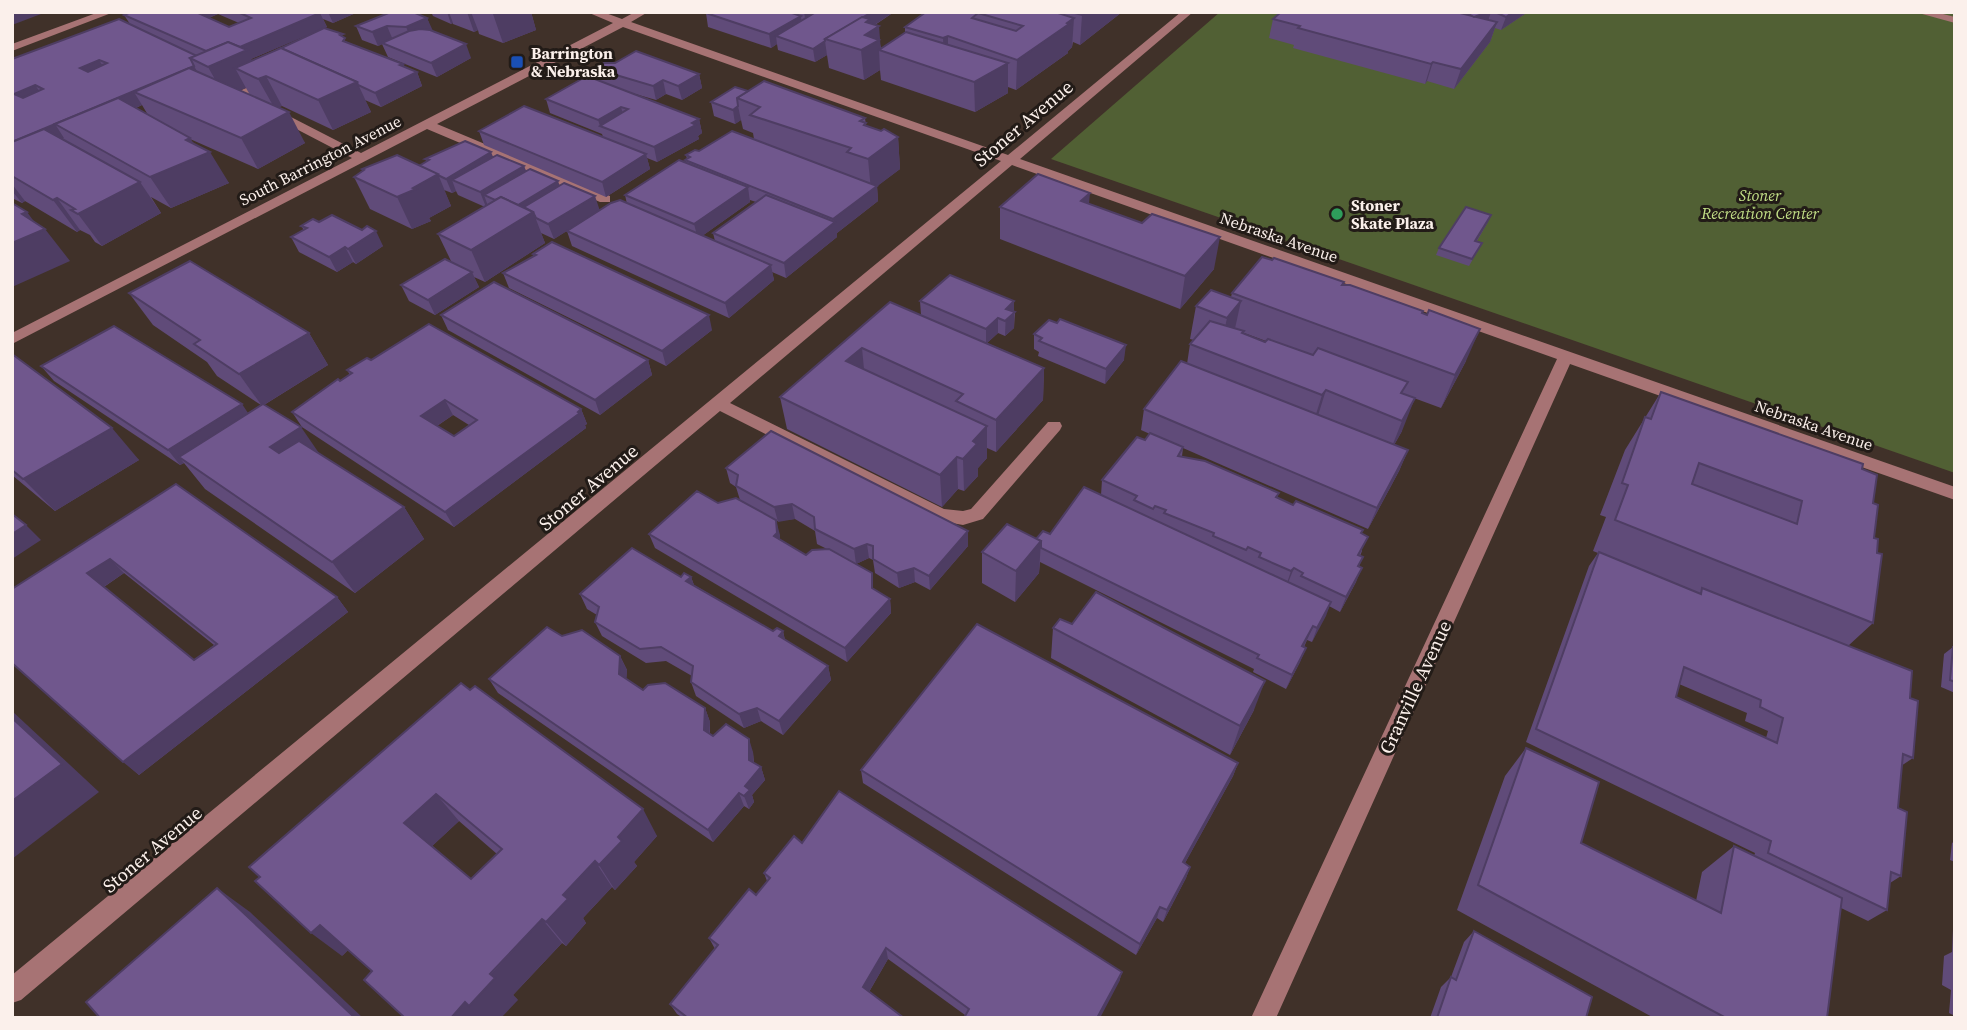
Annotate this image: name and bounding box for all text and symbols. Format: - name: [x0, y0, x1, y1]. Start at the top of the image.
- place label: Barrington & Nebraska: [531, 42, 616, 82]
- marker: Barrington & Nebraska: [509, 54, 525, 70]
- street label: Stoner Avenue: [968, 74, 1078, 172]
- street label: South Barrington Avenue: [235, 110, 405, 210]
- park label: Stoner Recreation Center: [1700, 184, 1819, 224]
- place label: Stoner Skate Plaza: [1351, 194, 1435, 234]
- street label: Nebraska Avenue: [1217, 206, 1341, 268]
- marker: Stoner Skate Plaza: [1329, 206, 1345, 222]
- street label: Nebraska Avenue: [1752, 394, 1876, 456]
- street label: Stoner Avenue: [533, 438, 643, 536]
- street label: Granville Avenue: [1373, 616, 1457, 758]
- street label: Stoner Avenue: [97, 800, 207, 898]

